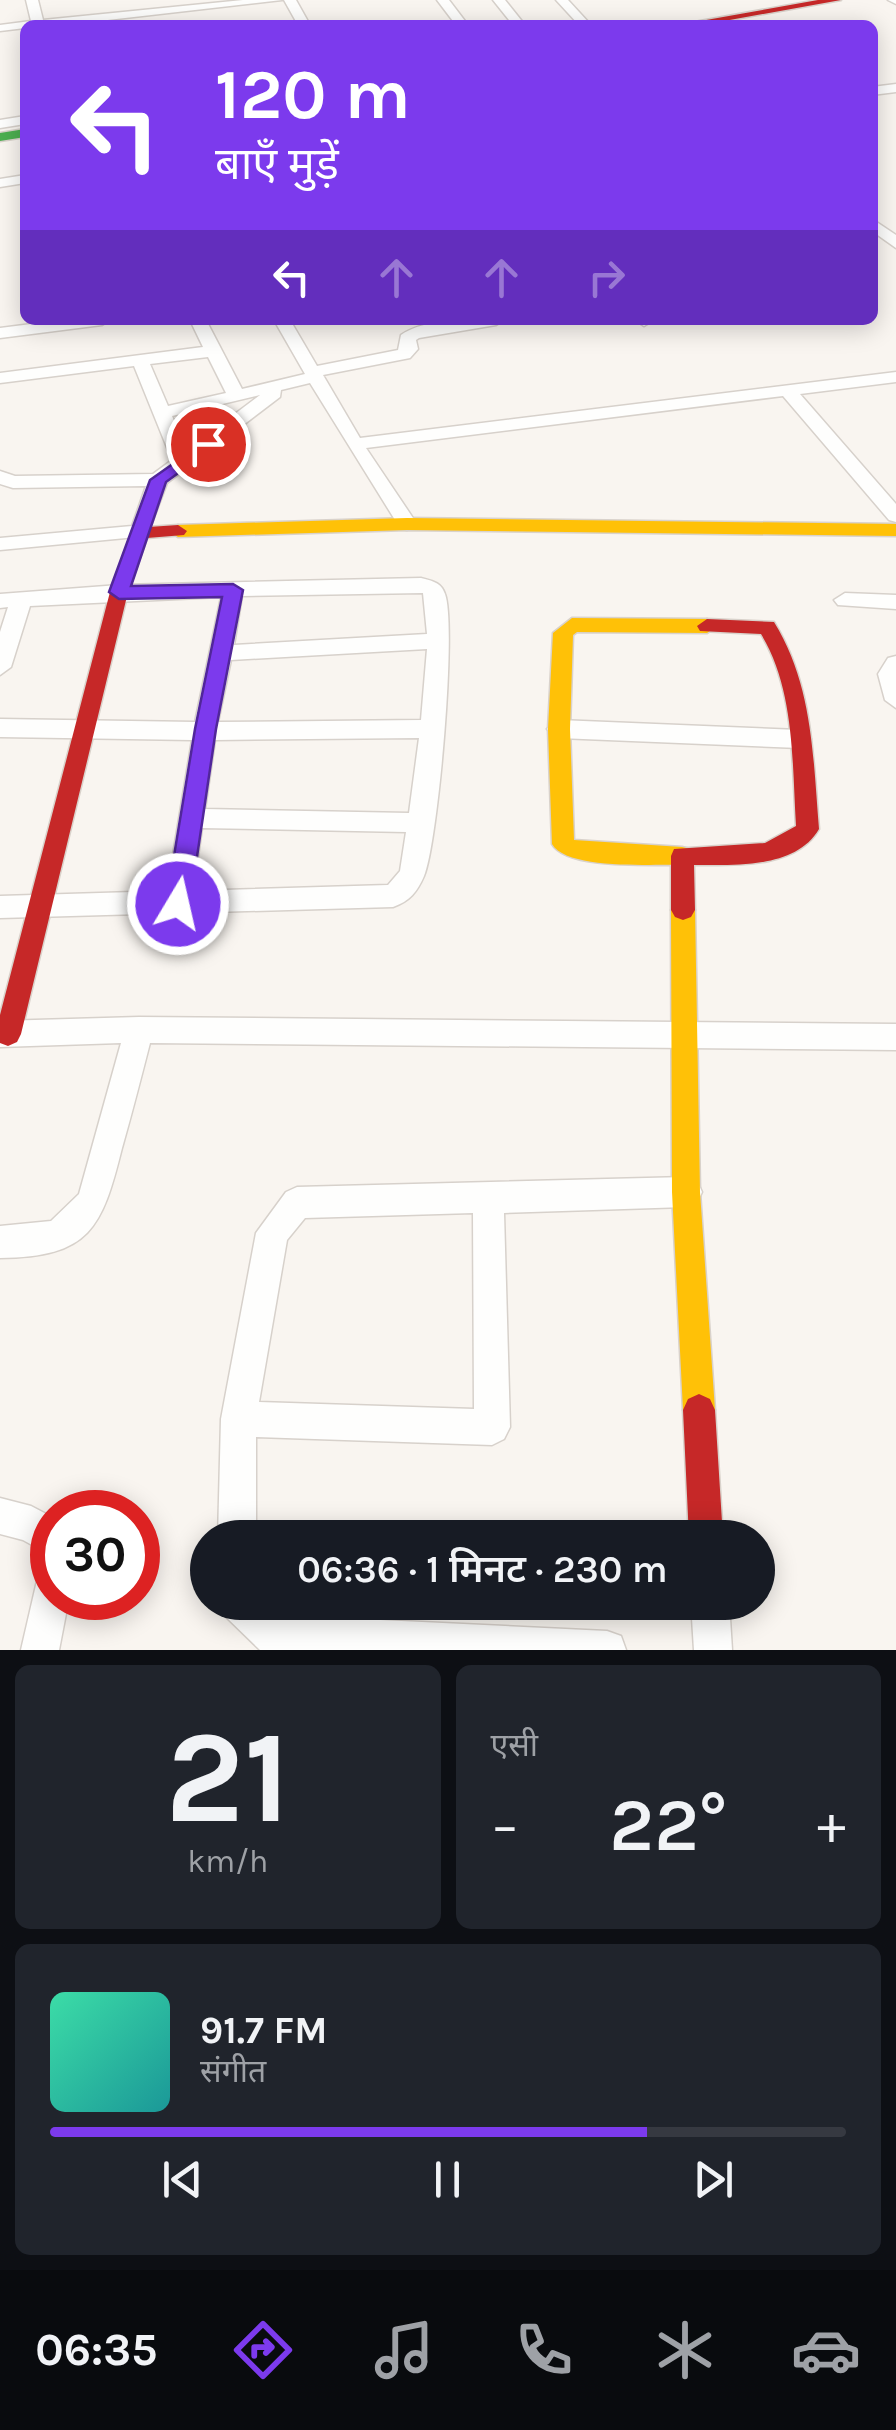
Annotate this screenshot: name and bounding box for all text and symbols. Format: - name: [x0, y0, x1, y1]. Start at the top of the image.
- text: 120 m: [215, 54, 411, 136]
- icon: left: [50, 60, 180, 190]
- text: बाएँ मुड़ें: [215, 138, 339, 190]
- icon: left: [264, 250, 319, 305]
- icon: ahead: [369, 250, 424, 305]
- icon: ahead: [474, 250, 529, 305]
- icon: right: [579, 250, 634, 305]
- pin: [166, 402, 251, 487]
- icon: arrive: [181, 417, 236, 472]
- position arrow: [126, 852, 230, 956]
- speed limit sign: 30: [30, 1490, 160, 1620]
- text: 06:36 · 1 मिनट · 230 m: [297, 1547, 668, 1592]
- text: 21: [165, 1702, 290, 1854]
- text: एसी: [491, 1727, 538, 1764]
- text: 22°: [609, 1781, 727, 1869]
- text: −: [491, 1793, 519, 1857]
- text: +: [817, 1793, 846, 1857]
- text: km/h: [187, 1843, 268, 1880]
- text: 91.7 FM: [200, 2008, 327, 2053]
- text: संगीत: [200, 2053, 266, 2090]
- icon: previous: [155, 2152, 210, 2207]
- icon: pause: [420, 2152, 475, 2207]
- icon: next: [686, 2152, 741, 2207]
- icon: directions: [228, 2315, 298, 2385]
- icon: music: [369, 2315, 439, 2385]
- icon: phone: [509, 2315, 579, 2385]
- icon: climate: [650, 2315, 720, 2385]
- icon: car: [791, 2315, 861, 2385]
- text: 06:35: [35, 2324, 157, 2376]

